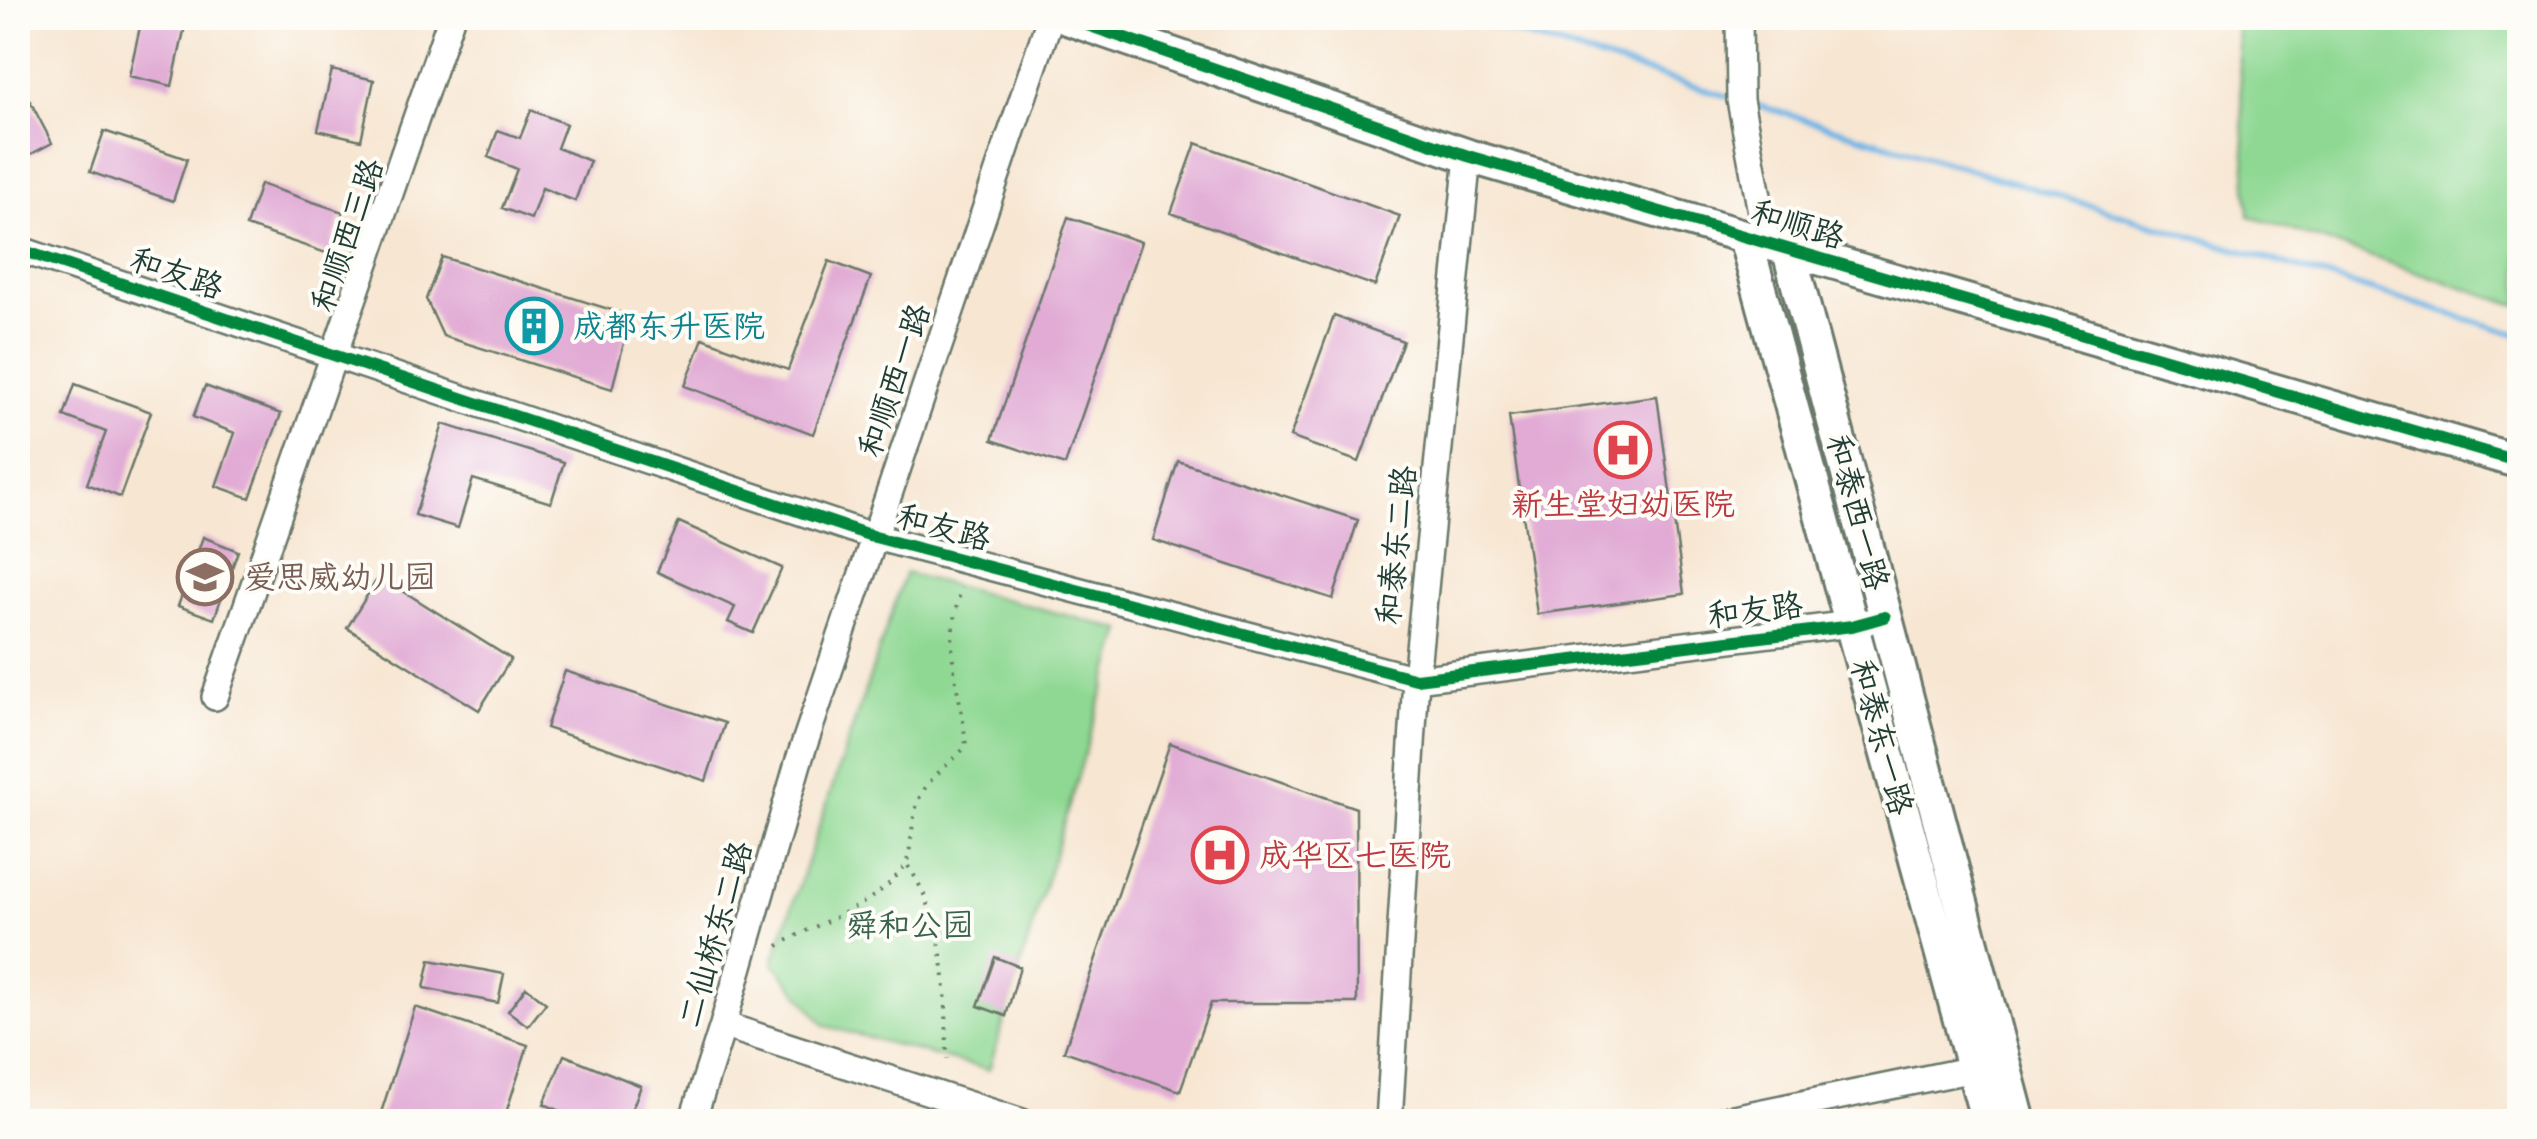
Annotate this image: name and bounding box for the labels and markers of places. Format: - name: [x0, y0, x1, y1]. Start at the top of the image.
- building icon: 成都东升医院: [504, 296, 564, 356]
- place label: 成都东升医院: [573, 310, 765, 350]
- hospital icon: 新生堂妇幼医院: [1593, 420, 1653, 480]
- place label: 新生堂妇幼医院: [1511, 488, 1735, 528]
- school or university icon: 爱思威幼儿园: [175, 547, 235, 607]
- place label: 爱思威幼儿园: [244, 561, 436, 601]
- hospital icon: 成华区七医院: [1190, 825, 1250, 885]
- place label: 成华区七医院: [1259, 839, 1451, 879]

